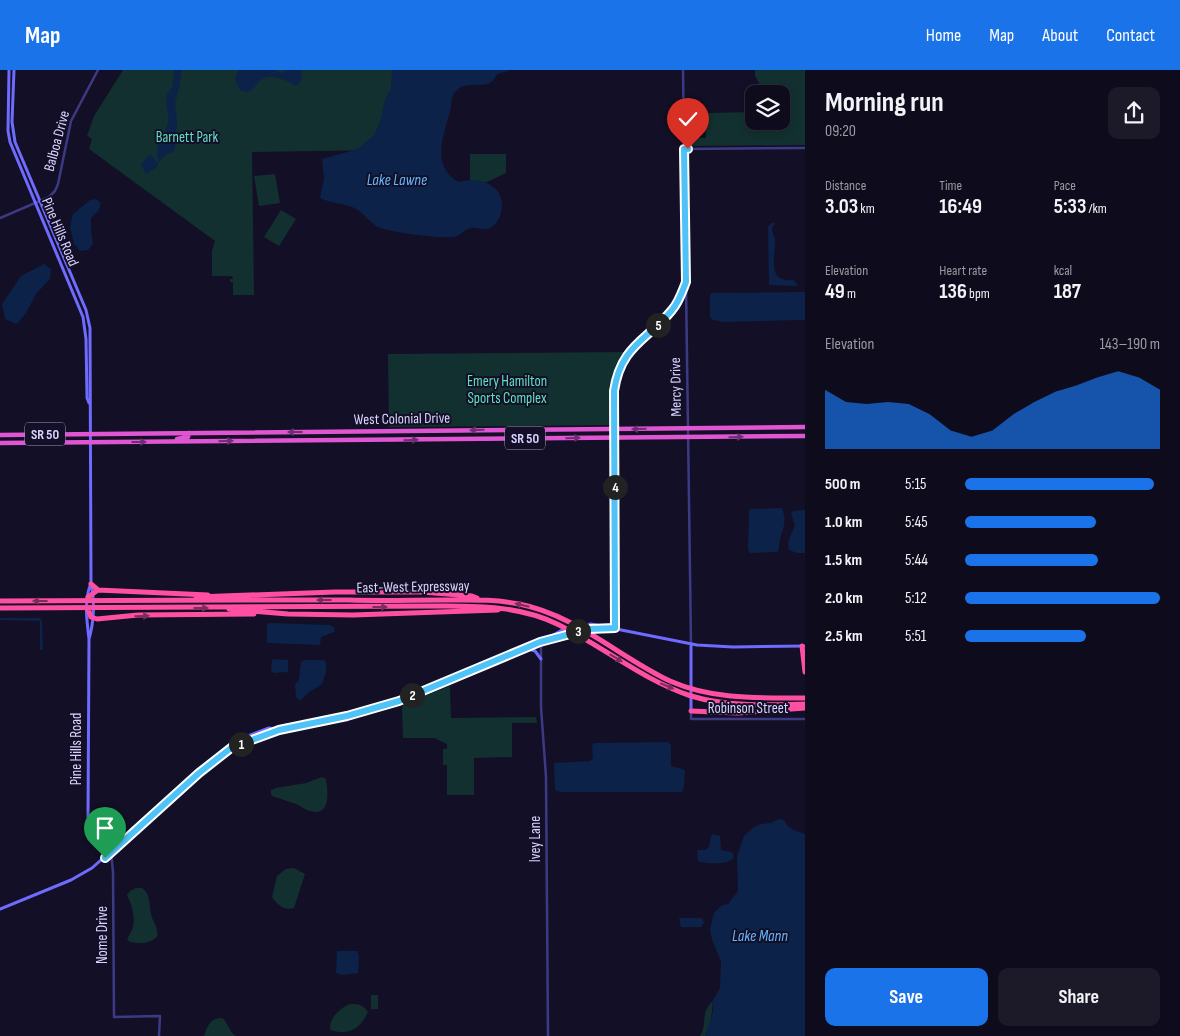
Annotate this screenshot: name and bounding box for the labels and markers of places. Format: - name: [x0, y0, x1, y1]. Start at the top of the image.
- pin: [667, 98, 709, 149]
- pin: 5: [646, 312, 670, 338]
- pin: 4: [602, 474, 628, 500]
- pin: 3: [566, 618, 590, 644]
- pin: 2: [400, 682, 424, 708]
- pin: 1: [228, 732, 254, 756]
- pin: [84, 807, 126, 858]

